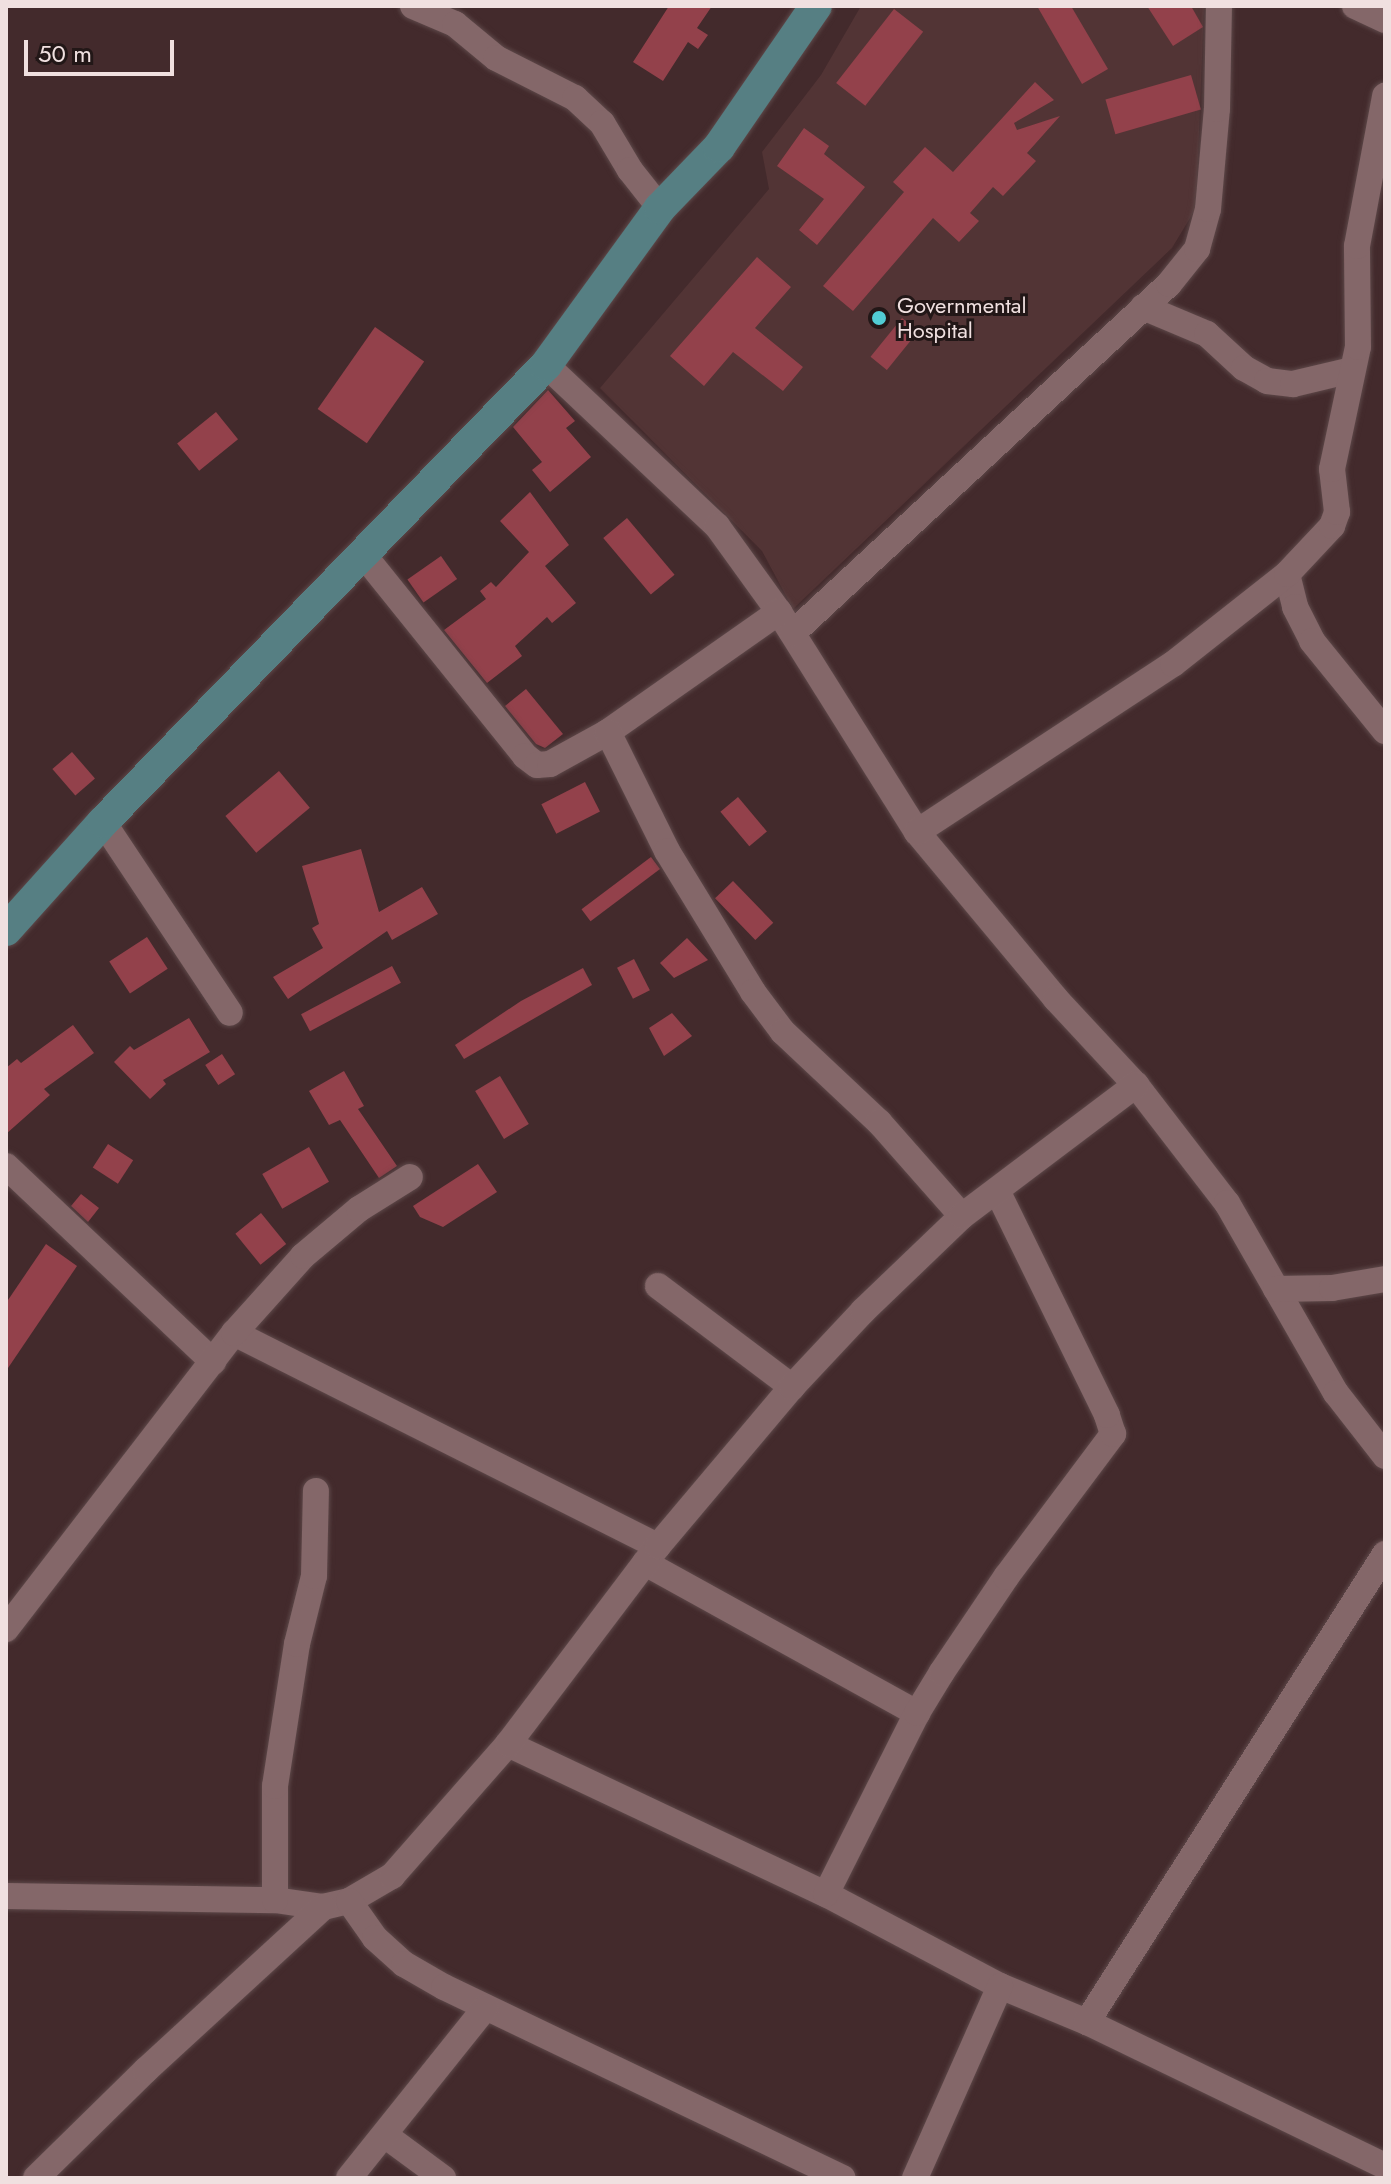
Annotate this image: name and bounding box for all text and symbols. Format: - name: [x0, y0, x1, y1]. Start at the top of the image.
- scale bar: [28, 24, 178, 74]
- text: 50 m: [38, 36, 92, 71]
- place label: Governmental Hospital: [897, 292, 1026, 344]
- marker: Governmental Hospital: [868, 307, 890, 329]

